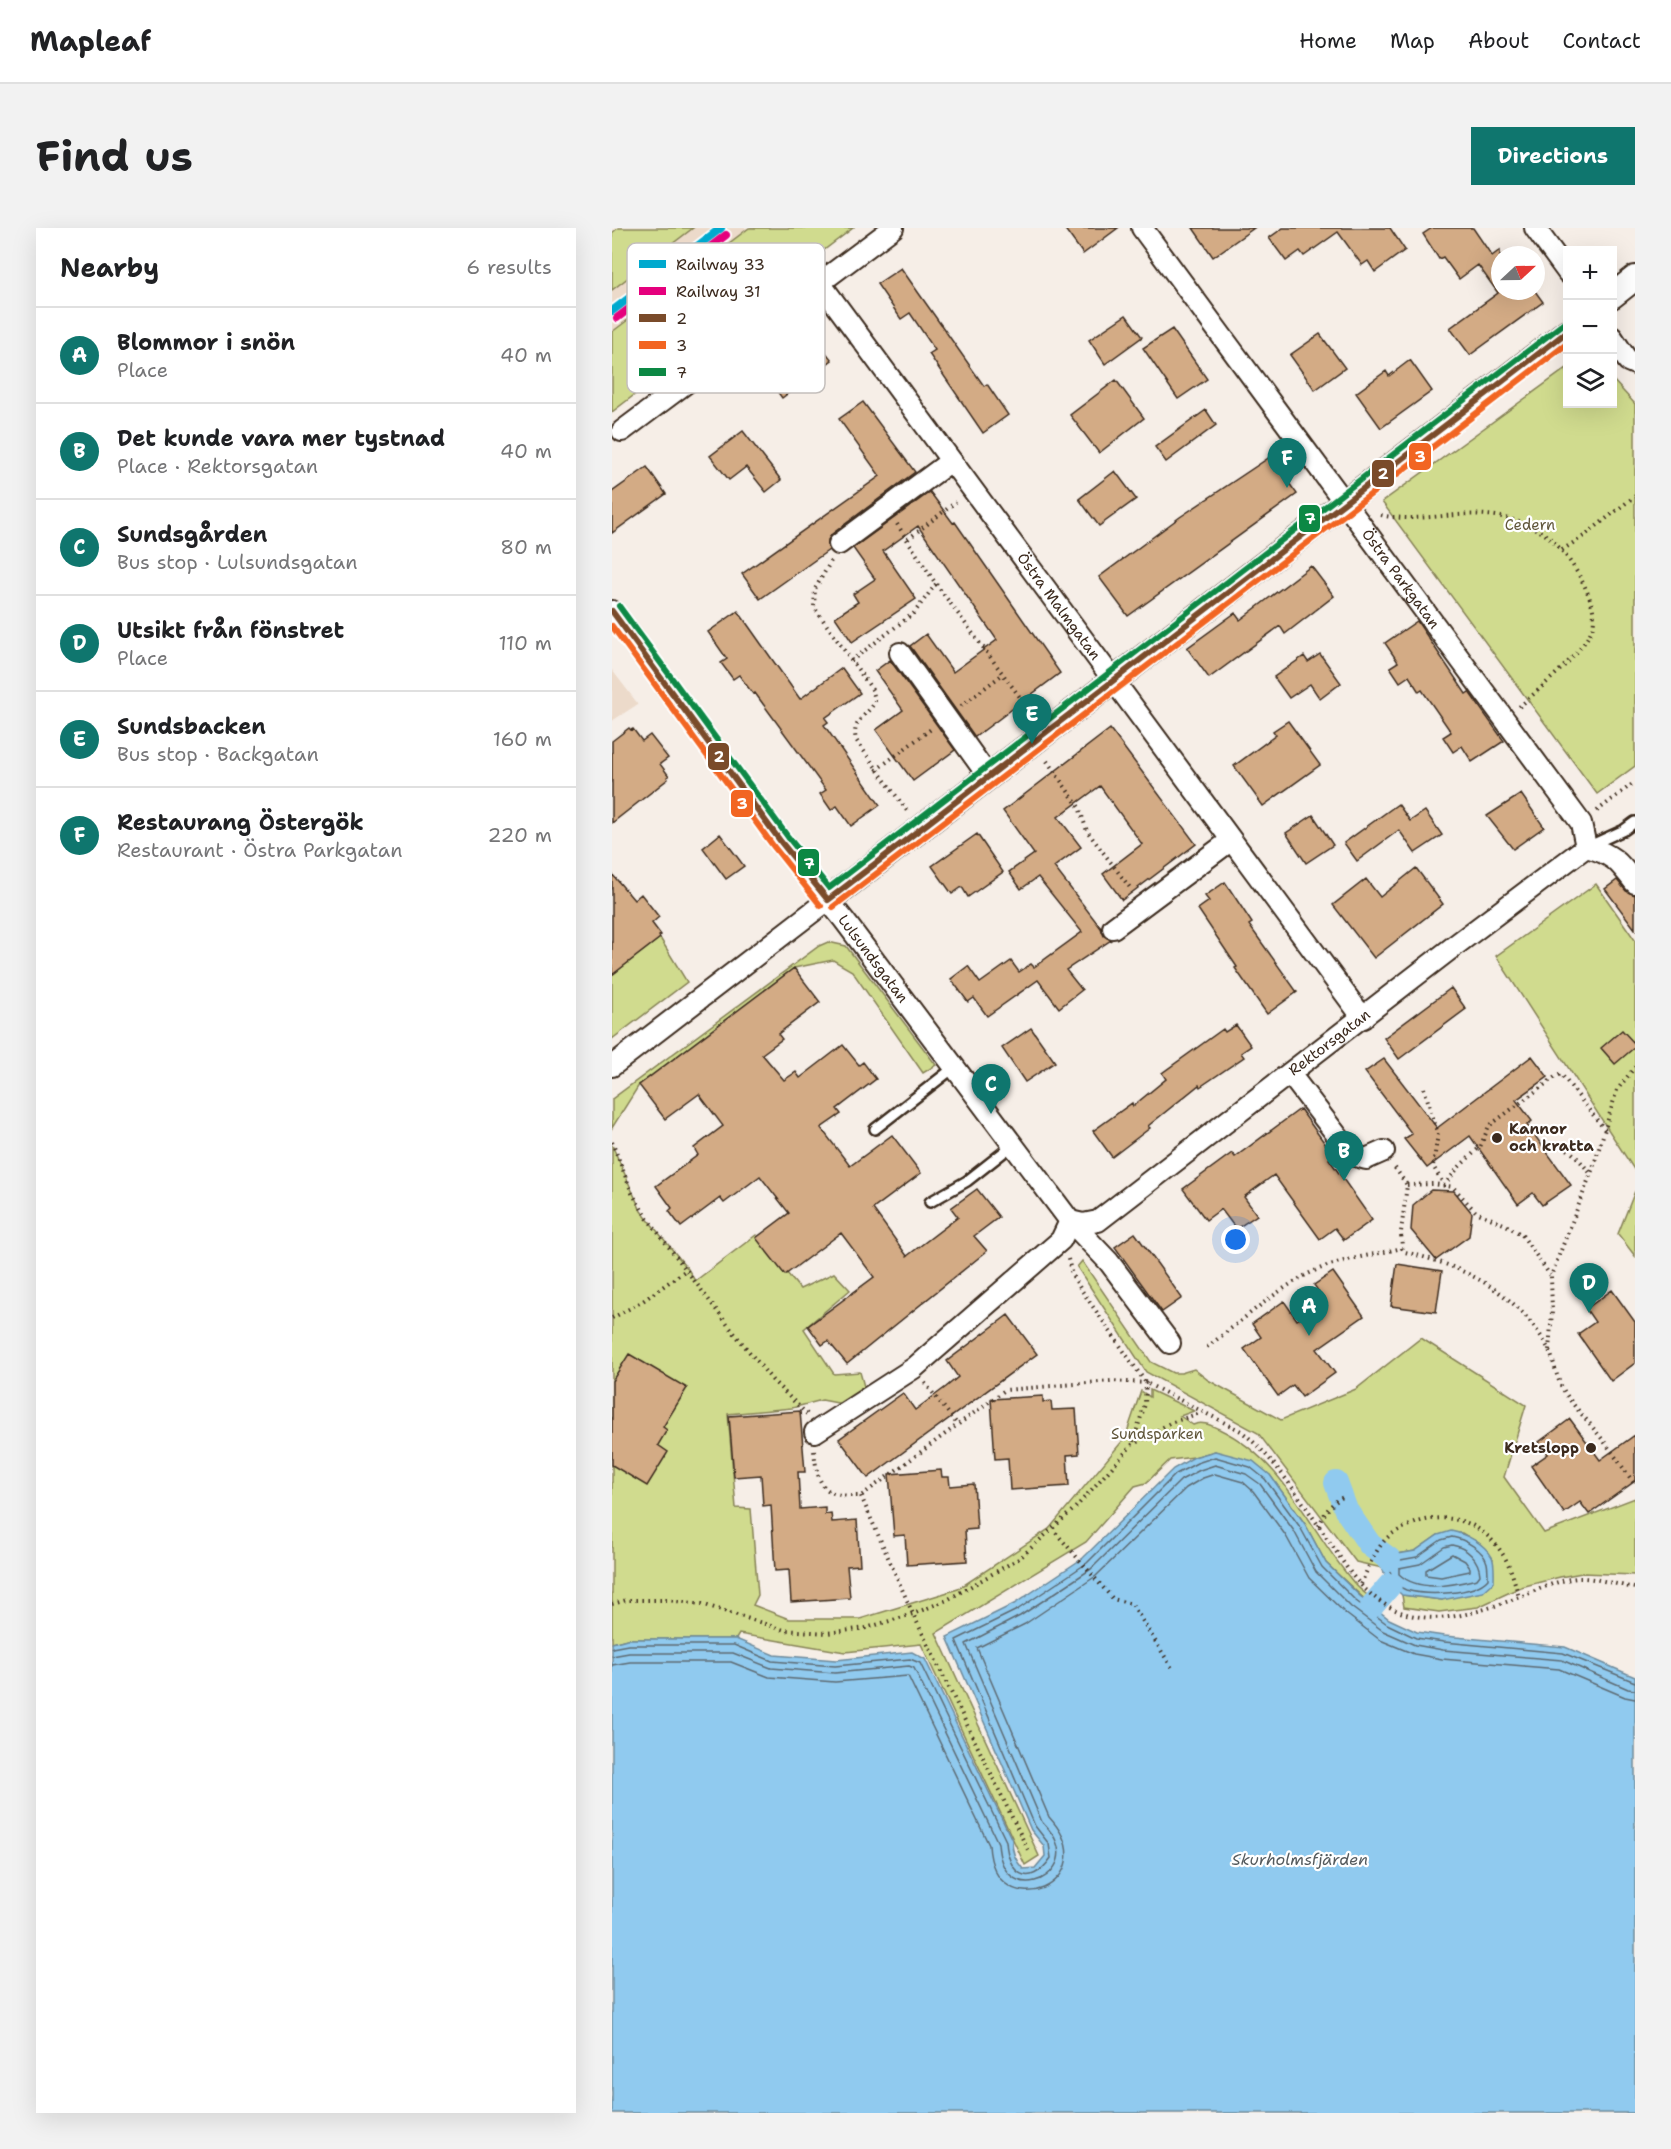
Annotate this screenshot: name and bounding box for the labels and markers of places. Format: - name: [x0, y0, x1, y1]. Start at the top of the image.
- pin: F: [1268, 438, 1306, 488]
- pin: E: [1012, 694, 1052, 744]
- pin: C: [972, 1064, 1010, 1114]
- place label: Kannor och kratta: [1509, 1119, 1594, 1156]
- marker: Kannor och kratta: [1490, 1131, 1504, 1145]
- pin: B: [1324, 1132, 1364, 1181]
- pin: D: [1570, 1264, 1608, 1313]
- pin: A: [1290, 1286, 1328, 1336]
- place label: Kretslopp: [1504, 1438, 1579, 1458]
- marker: Kretslopp: [1584, 1441, 1598, 1455]

